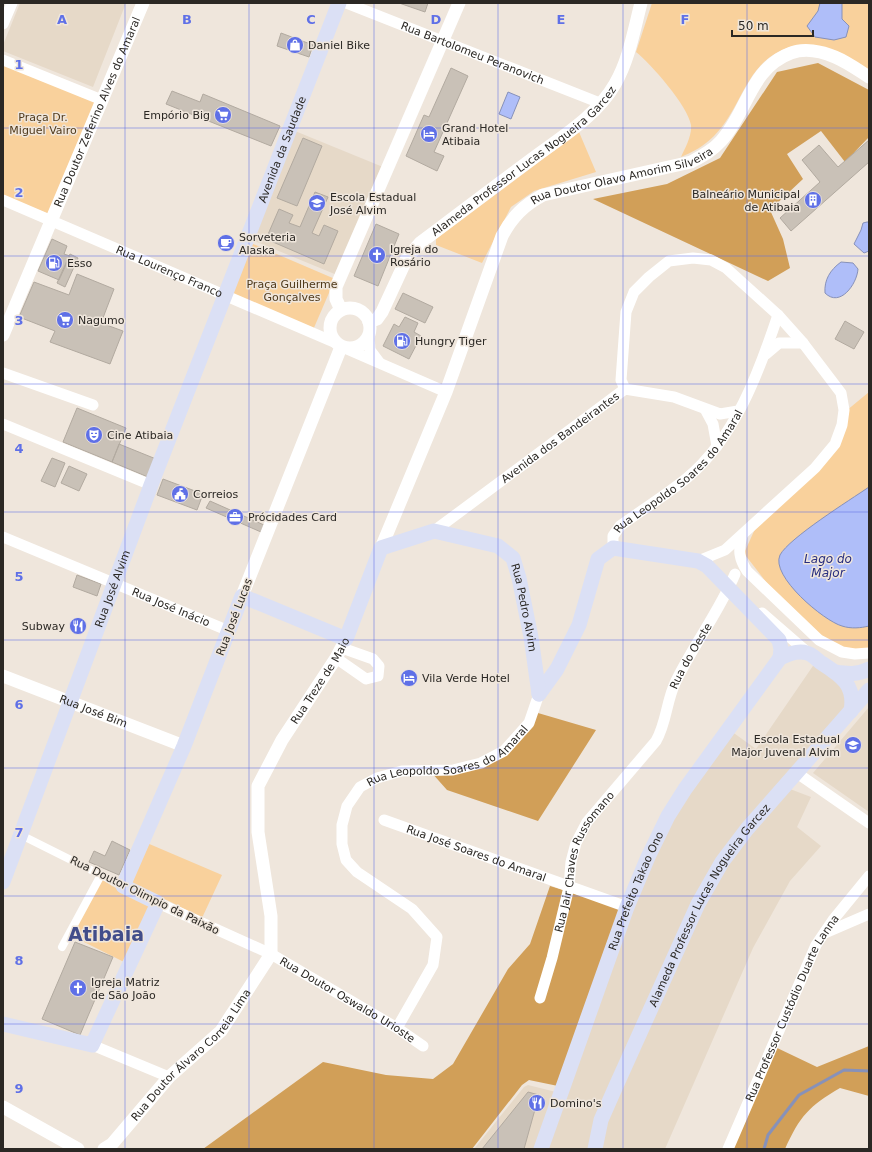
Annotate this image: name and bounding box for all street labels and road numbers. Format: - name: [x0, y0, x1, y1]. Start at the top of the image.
- street label: Rua Doutor Zeferino Alves do Amaral: [51, 15, 143, 209]
- street label: Rua Bartolomeu Peranovich: [399, 19, 546, 87]
- street label: Alameda Professor Lucas Nogueira Garcez: [429, 84, 619, 239]
- street label: Avenida da Saudade: [256, 94, 309, 204]
- street label: Rua Doutor Olavo Amorim Silveira: [529, 145, 715, 208]
- street label: Rua Lourenço Franco: [114, 243, 225, 301]
- street label: Avenida dos Bandeirantes: [499, 390, 622, 486]
- street label: Rua Leopoldo Soares do Amaral: [611, 408, 746, 536]
- street label: Rua José Alvim: [93, 549, 133, 629]
- street label: Rua Pedro Alvim: [508, 562, 539, 653]
- street label: Rua José Lucas: [214, 576, 255, 658]
- street label: Rua José Inácio: [130, 585, 212, 629]
- street label: Rua do Oeste: [667, 621, 715, 691]
- street label: Rua Treze de Maio: [288, 635, 353, 727]
- street label: Rua José Bim: [57, 692, 129, 730]
- street label: Rua Leopoldo Soares do Amaral: [365, 723, 531, 789]
- street label: Rua Jair Chaves Russomano: [552, 789, 617, 934]
- street label: Alameda Professor Lucas Nogueira Garcez: [647, 801, 773, 1009]
- street label: Rua José Soares do Amaral: [404, 822, 548, 885]
- street label: Rua Prefeito Takao Ono: [606, 829, 667, 952]
- street label: Rua Doutor Olimpio da Paixão: [68, 854, 222, 937]
- street label: Rua Professor Custódio Duarte Lanna: [743, 912, 842, 1104]
- street label: Rua Doutor Oswaldo Urioste: [277, 955, 418, 1046]
- street label: Rua Doutor Álvaro Correia Lima: [129, 987, 254, 1124]

